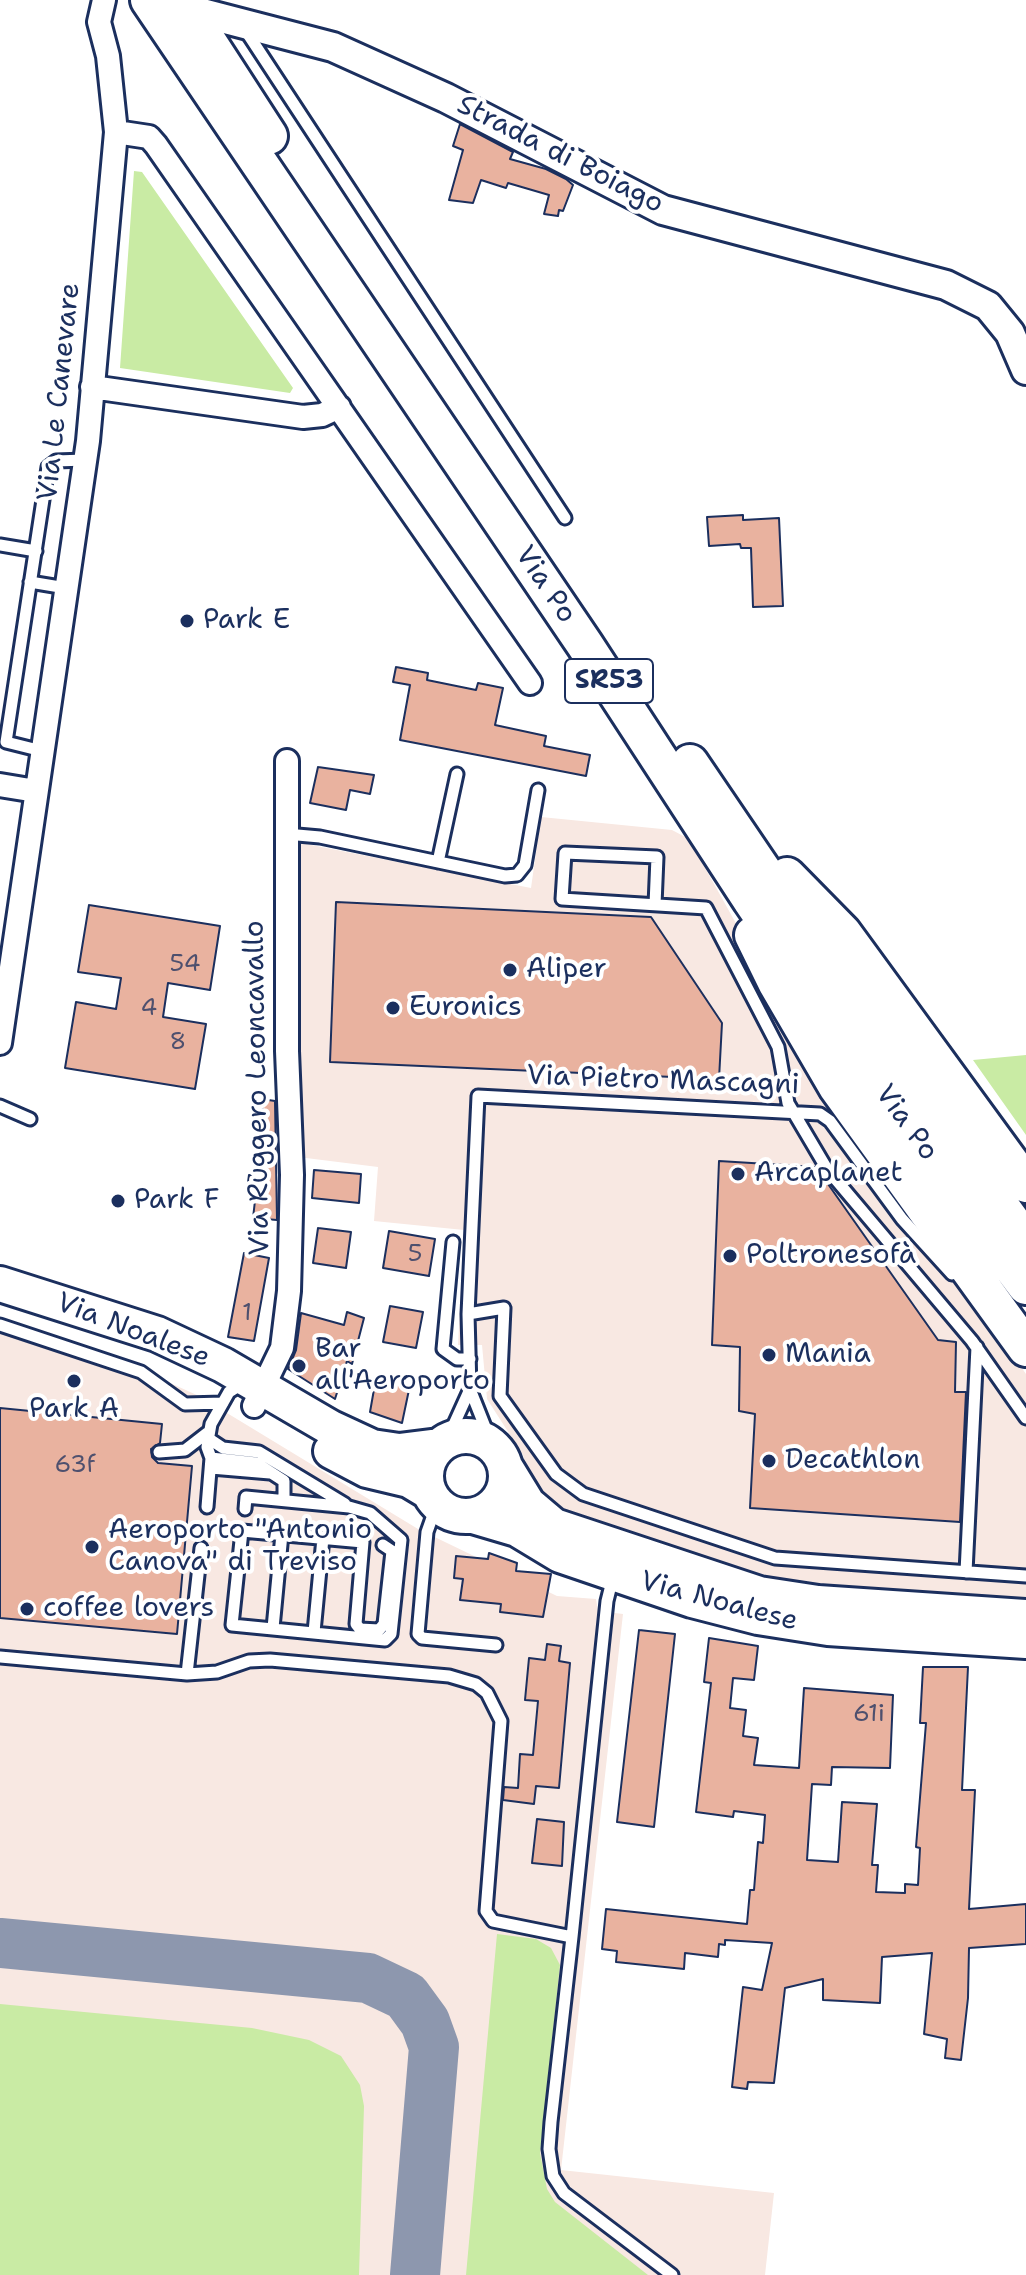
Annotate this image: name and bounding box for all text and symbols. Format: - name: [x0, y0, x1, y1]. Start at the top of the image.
- street label: Strada di Boiago: [451, 88, 669, 222]
- street label: Via Le Canevare: [32, 281, 88, 503]
- street label: Via Po: [507, 540, 583, 630]
- place label: Park E: [203, 604, 290, 638]
- marker: Park E: [178, 612, 196, 630]
- road number: SR53: [565, 659, 653, 703]
- street label: Via Ruggero Leoncavallo: [238, 920, 278, 1256]
- house number: 54: [170, 951, 200, 979]
- place label: Aliper: [526, 953, 607, 987]
- marker: Aliper: [501, 961, 519, 979]
- place label: Euronics: [409, 991, 522, 1025]
- house number: 4: [141, 995, 157, 1023]
- marker: Euronics: [384, 999, 402, 1017]
- house number: 8: [170, 1029, 186, 1057]
- street label: Via Pietro Mascagni: [526, 1059, 800, 1103]
- street label: Via Po: [867, 1078, 945, 1168]
- place label: Arcaplanet: [754, 1157, 903, 1191]
- marker: Arcaplanet: [729, 1165, 747, 1183]
- place label: Park F: [134, 1184, 220, 1218]
- marker: Park F: [109, 1192, 127, 1210]
- place label: Poltronesofà: [746, 1239, 916, 1273]
- house number: 5: [408, 1241, 422, 1269]
- marker: Poltronesofà: [721, 1247, 739, 1265]
- street label: Via Noalese: [52, 1286, 214, 1376]
- house number: 1: [242, 1300, 252, 1328]
- place label: Bar all'Aeroporto: [315, 1333, 490, 1399]
- place label: Mania: [785, 1338, 871, 1372]
- marker: Mania: [760, 1346, 778, 1364]
- marker: Bar all'Aeroporto: [290, 1357, 308, 1375]
- marker: Park A: [65, 1372, 83, 1390]
- place label: Park A: [29, 1393, 119, 1427]
- place label: Decathlon: [785, 1444, 920, 1478]
- house number: 63f: [55, 1452, 95, 1480]
- marker: Decathlon: [760, 1452, 778, 1470]
- place label: Aeroporto "Antonio Canova" di Treviso: [108, 1514, 372, 1580]
- marker: Aeroporto "Antonio Canova" di Treviso: [83, 1538, 101, 1556]
- street label: Via Noalese: [637, 1565, 801, 1639]
- place label: coffee lovers: [43, 1592, 214, 1626]
- marker: coffee lovers: [18, 1600, 36, 1618]
- house number: 61i: [853, 1701, 885, 1729]

